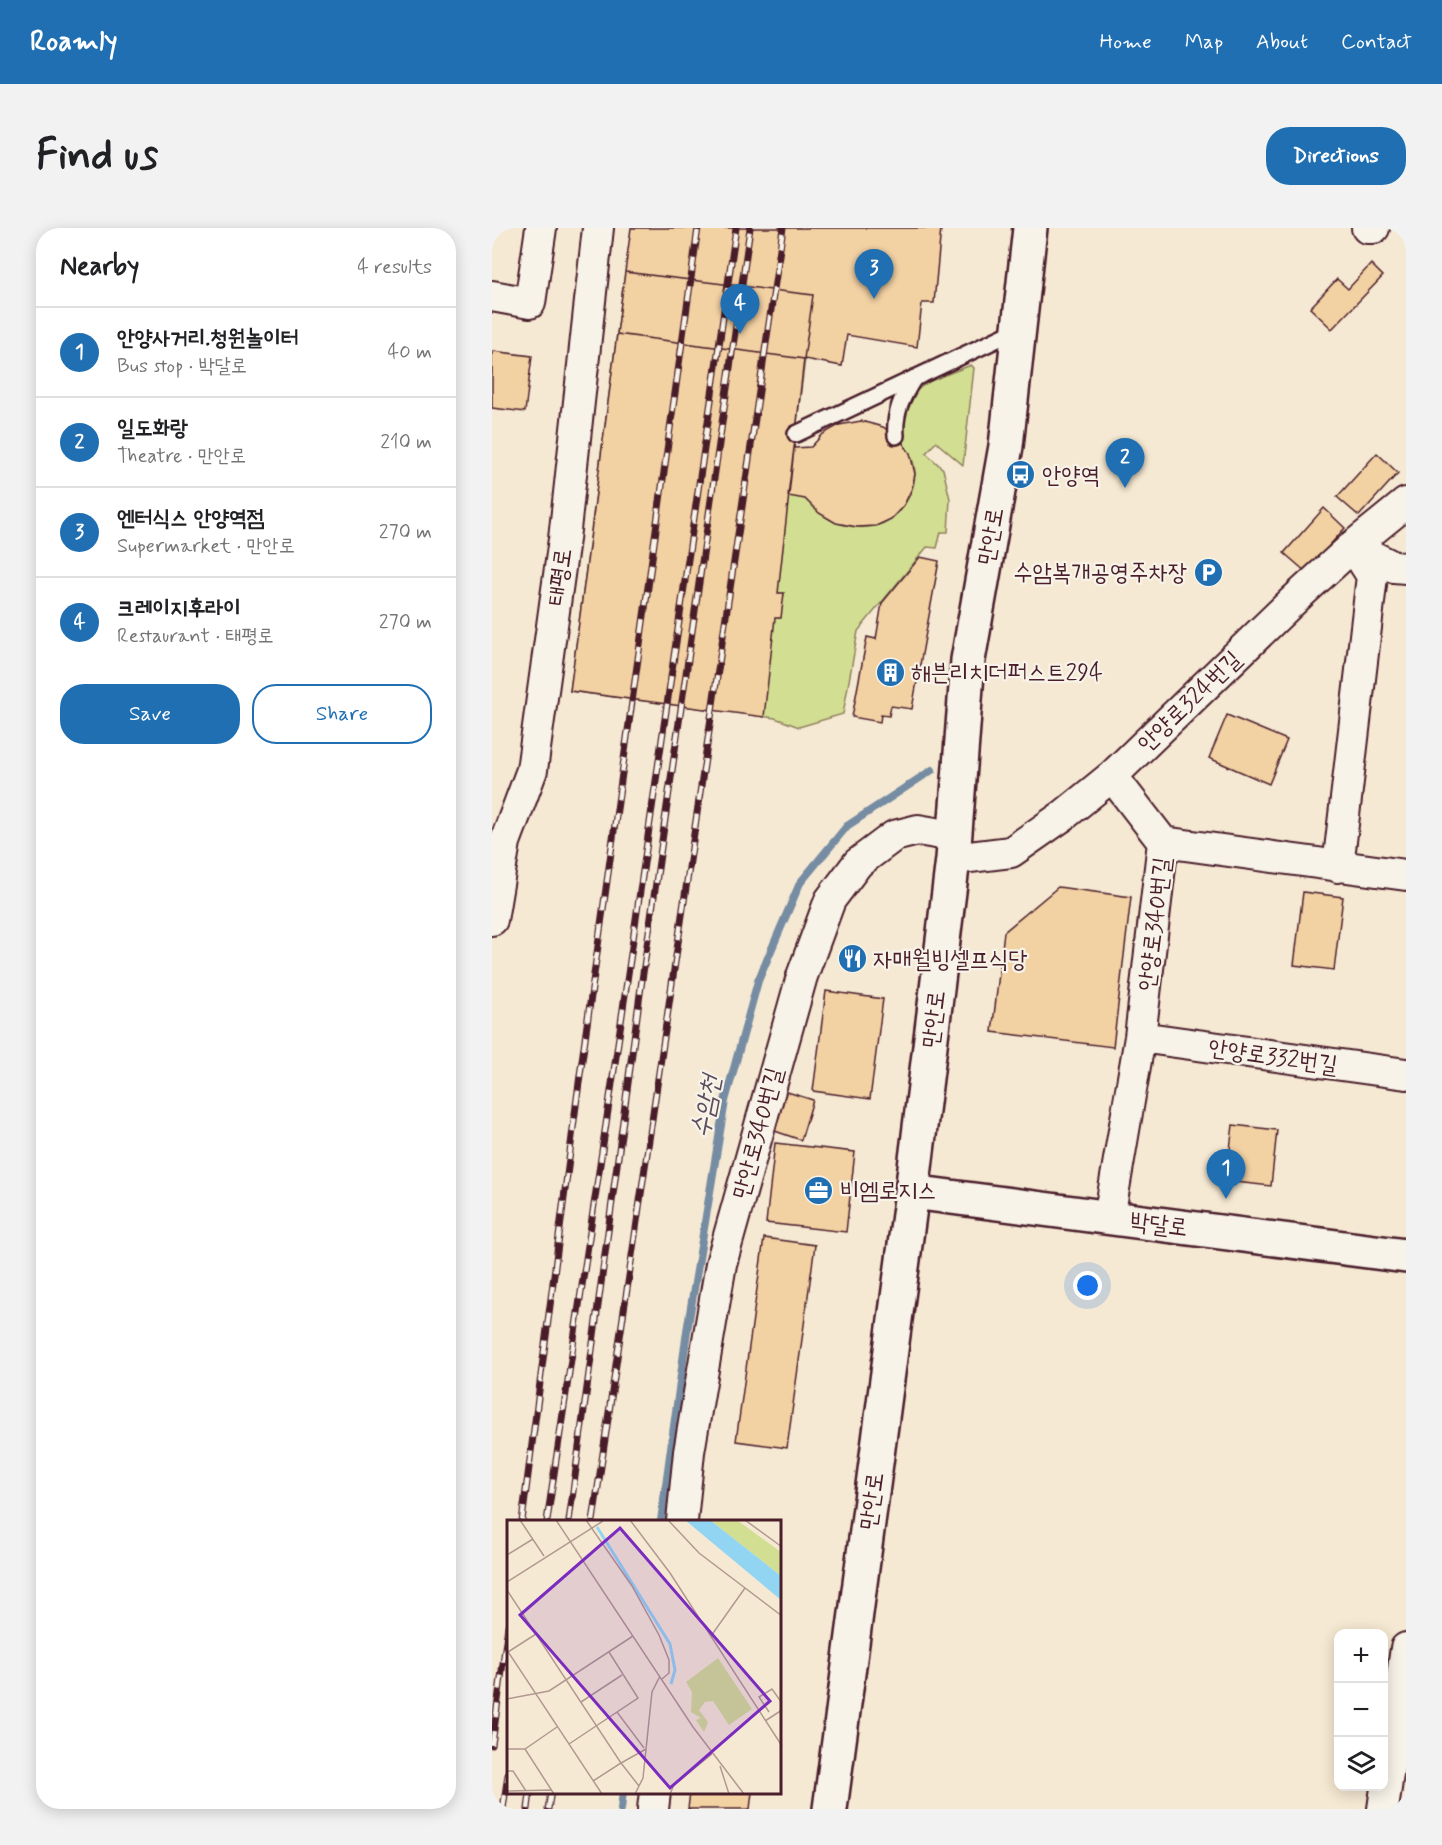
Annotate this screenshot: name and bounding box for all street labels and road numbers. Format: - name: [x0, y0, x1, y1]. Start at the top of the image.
- street label: 만안로: [971, 505, 1012, 567]
- street label: 태평로: [541, 546, 580, 608]
- street label: 안양로324번길: [1131, 645, 1249, 759]
- street label: 안양로340번길: [1132, 855, 1179, 993]
- street label: 만안로: [916, 989, 953, 1050]
- street label: 안양로332번길: [1206, 1033, 1339, 1082]
- street label: 만안로340번길: [726, 1064, 791, 1203]
- street label: 박달로: [1128, 1207, 1189, 1244]
- street label: 만안로: [853, 1470, 892, 1532]

